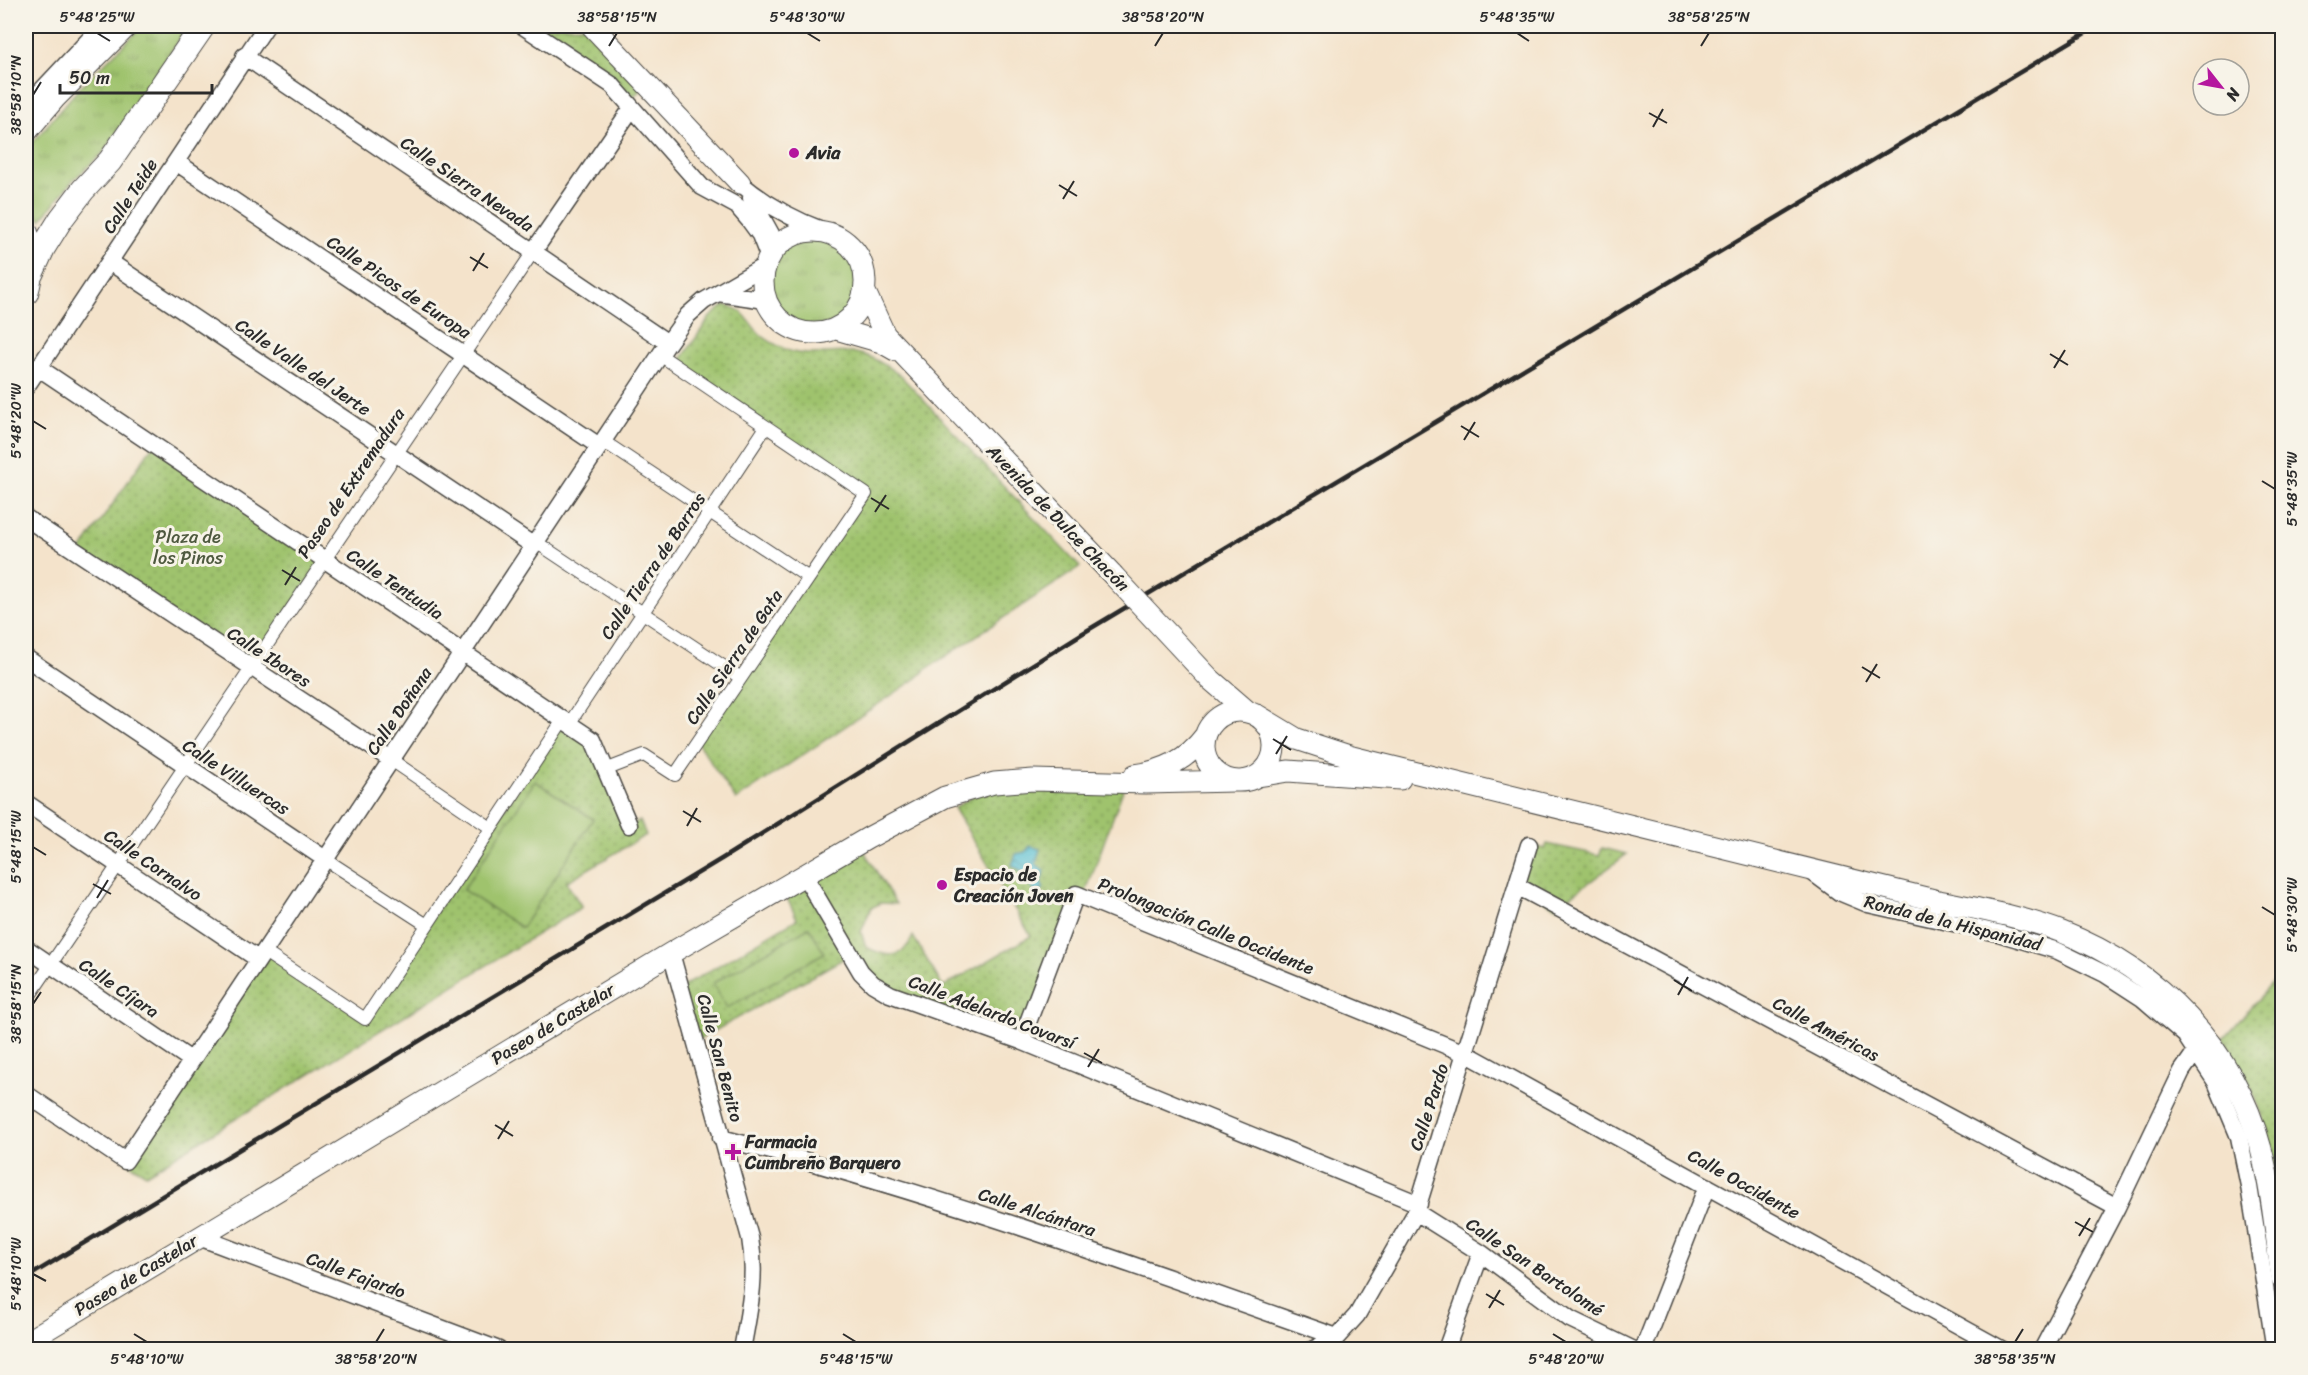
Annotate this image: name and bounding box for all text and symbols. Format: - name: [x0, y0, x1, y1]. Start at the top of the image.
- text: 5°48'25"W: [59, 4, 135, 30]
- text: 38°58'15"N: [577, 4, 657, 30]
- text: 5°48'30"W: [769, 4, 845, 30]
- text: 38°58'20"N: [1122, 4, 1205, 30]
- text: 5°48'35"W: [1480, 4, 1555, 30]
- text: 38°58'25"N: [1668, 4, 1751, 30]
- text: 38°58'10"N: [3, 54, 29, 135]
- scale bar: [60, 57, 212, 95]
- north arrow: [2191, 57, 2251, 117]
- text: 50 m: [69, 62, 110, 94]
- text: N: [2218, 81, 2249, 107]
- street label: Calle Sierra Nevada: [394, 127, 541, 241]
- place label: Avia: [805, 137, 841, 169]
- marker: Avia: [787, 146, 801, 160]
- street label: Calle Teide: [93, 152, 167, 240]
- street label: Calle Picos de Europa: [320, 226, 479, 348]
- street label: Calle Valle del Jerte: [228, 309, 378, 425]
- text: 5°48'20"W: [3, 383, 29, 459]
- street label: Paseo de Extremadura: [288, 400, 414, 565]
- street label: Avenida de Dulce Chacón: [978, 436, 1138, 600]
- text: 5°48'35"W: [2279, 451, 2305, 526]
- street label: Calle Tierra de Barros: [592, 485, 715, 646]
- park label: Plaza de los Pinos: [153, 521, 224, 574]
- street label: Calle Tentudia: [340, 539, 450, 629]
- street label: Calle Sierra de Gata: [677, 582, 792, 731]
- street label: Calle Ibores: [220, 618, 318, 697]
- street label: Calle Doñana: [357, 659, 441, 762]
- street label: Calle Villuercas: [176, 730, 297, 824]
- text: 5°48'15"W: [3, 810, 29, 883]
- street label: Calle Cornalvo: [97, 820, 209, 910]
- place label: Espacio de Creación Joven: [953, 859, 1074, 912]
- street label: Prolongación Calle Occidente: [1093, 868, 1319, 984]
- text: 5°48'30"W: [2279, 877, 2305, 953]
- marker: Espacio de Creación Joven: [935, 878, 949, 892]
- street label: Ronda de la Hispanidad: [1861, 885, 2047, 961]
- street label: Calle Cíjara: [72, 949, 166, 1027]
- text: 38°58'15"N: [3, 964, 29, 1044]
- street label: Calle Adelardo Covarsí: [904, 965, 1082, 1059]
- street label: Paseo de Castelar: [485, 973, 623, 1074]
- street label: Calle Américas: [1767, 987, 1886, 1071]
- street label: Calle San Benito: [688, 990, 752, 1126]
- street label: Calle Pardo: [1400, 1059, 1458, 1155]
- place label: Farmacia Cumbreño Barquero: [744, 1126, 901, 1179]
- street label: Calle Occidente: [1682, 1140, 1806, 1228]
- marker: Farmacia Cumbreño Barquero: [726, 1145, 740, 1159]
- street label: Calle Alcántara: [974, 1178, 1101, 1246]
- street label: Calle San Bartolomé: [1459, 1209, 1611, 1325]
- street label: Paseo de Castelar: [68, 1224, 206, 1325]
- text: 5°48'10"W: [3, 1237, 29, 1311]
- street label: Calle Fajardo: [302, 1242, 410, 1308]
- text: 5°48'10"W: [110, 1346, 184, 1372]
- text: 38°58'20"N: [335, 1346, 418, 1372]
- text: 5°48'15"W: [820, 1346, 893, 1372]
- text: 5°48'20"W: [1528, 1346, 1604, 1372]
- text: 38°58'35"N: [1974, 1346, 2056, 1372]

